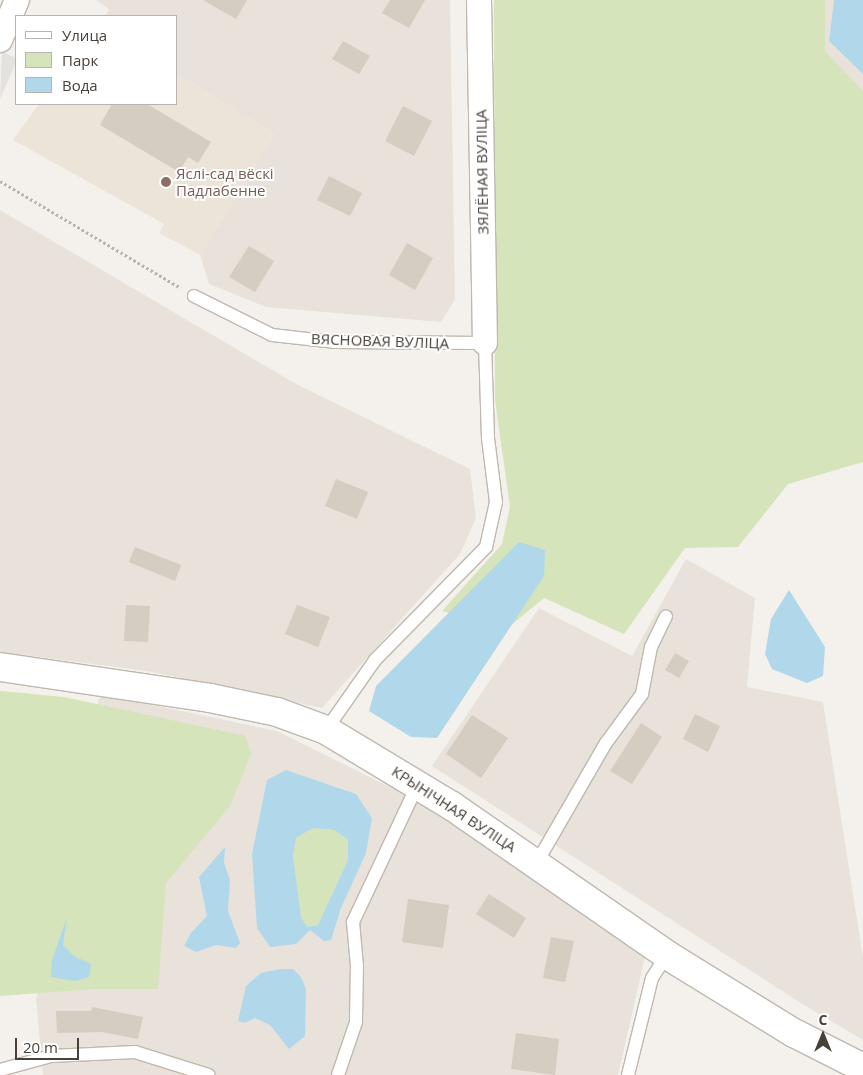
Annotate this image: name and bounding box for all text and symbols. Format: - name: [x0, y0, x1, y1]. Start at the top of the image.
- legend: [15, 15, 178, 105]
- text: Улица: [62, 25, 107, 45]
- text: Парк: [62, 50, 98, 70]
- text: Вода: [62, 75, 98, 95]
- street label: ЗЯЛЁНАЯ ВУЛІЦА: [472, 109, 492, 235]
- place label: Яслі-сад вёскі Падлабенне: [176, 164, 274, 199]
- marker: Яслі-сад вёскі Падлабенне: [160, 176, 172, 188]
- street label: ВЯСНОВАЯ ВУЛІЦА: [311, 330, 449, 352]
- street label: КРЫНІЧНАЯ ВУЛІЦА: [388, 762, 520, 856]
- north arrow: [798, 1010, 848, 1060]
- text: С: [819, 1010, 827, 1029]
- scale bar: [18, 1028, 81, 1060]
- text: 20 m: [23, 1037, 58, 1057]

